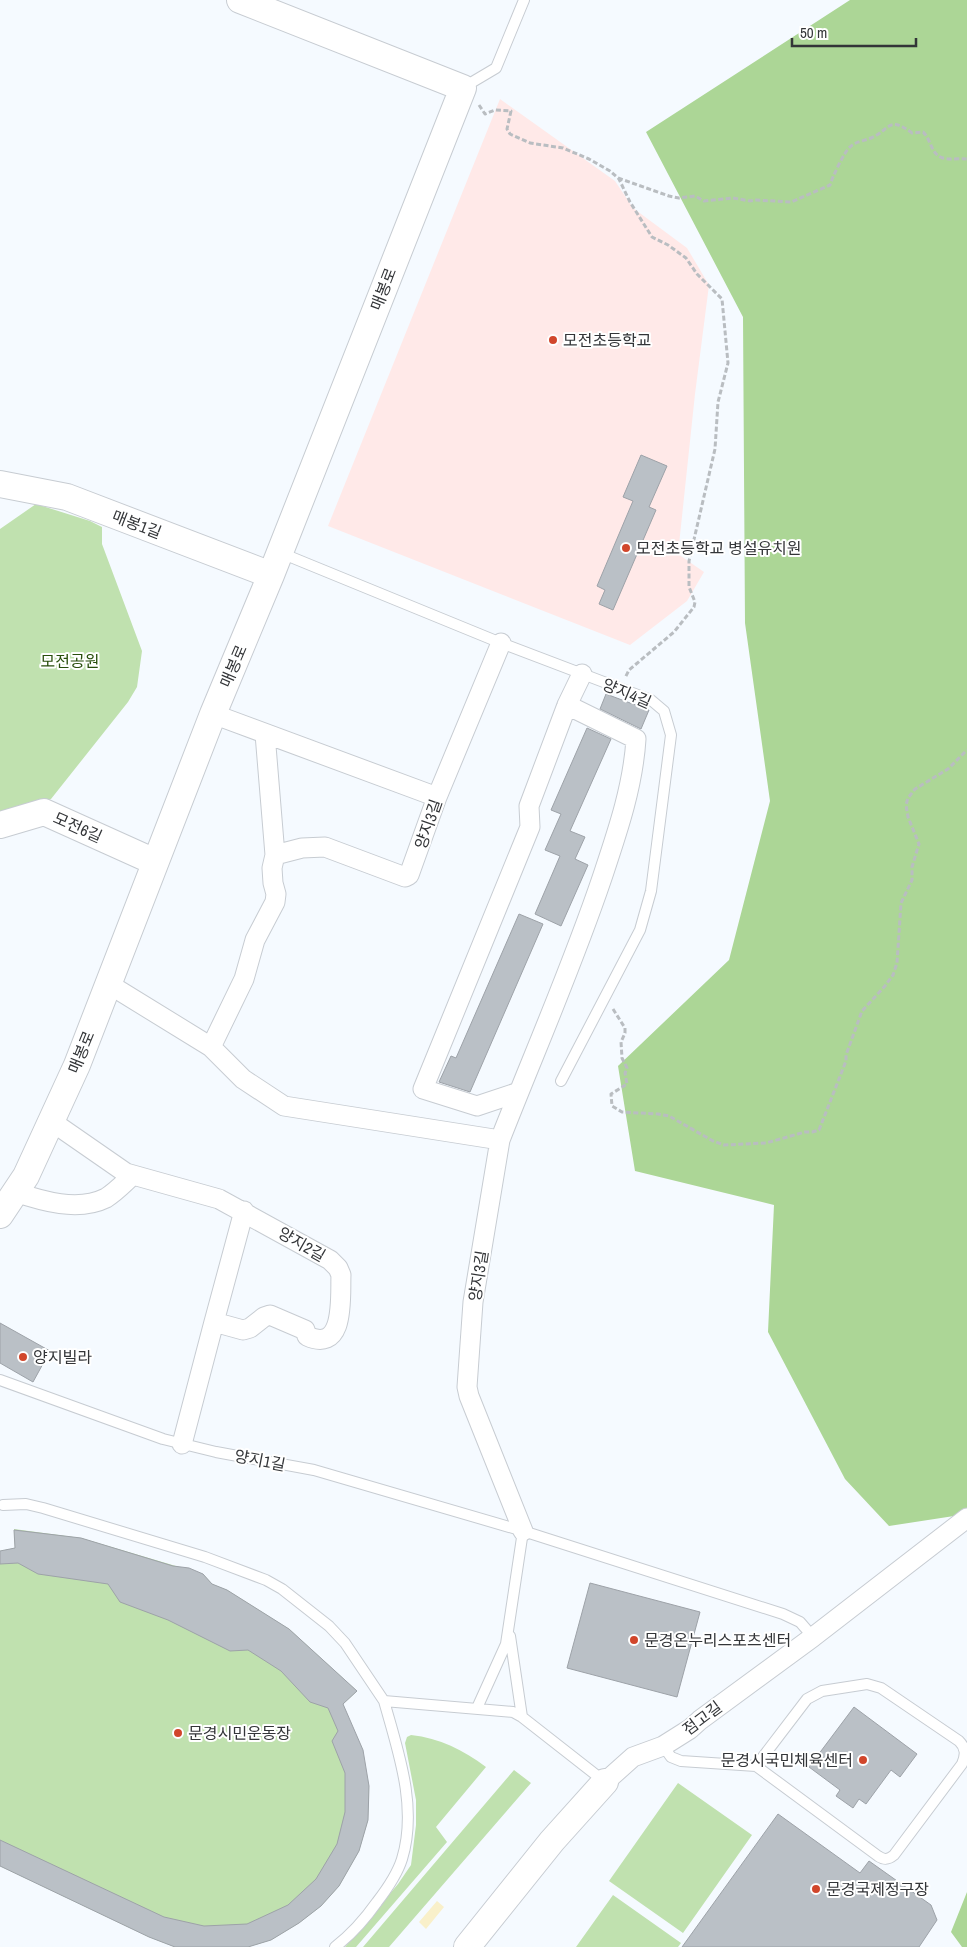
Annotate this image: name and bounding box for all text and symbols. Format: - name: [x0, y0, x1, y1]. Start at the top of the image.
- scale bar: [792, 15, 916, 47]
- text: 50 m: [800, 22, 827, 43]
- street label: 매봉로: [365, 264, 401, 314]
- place label: 모전초등학교: [563, 329, 651, 351]
- marker: 모전초등학교: [547, 334, 559, 346]
- street label: 매봉1길: [109, 505, 165, 543]
- place label: 모전초등학교 병설유치원: [636, 537, 802, 559]
- marker: 모전초등학교 병설유치원: [620, 542, 632, 554]
- street label: 매봉로: [214, 641, 252, 691]
- park label: 모전공원: [41, 650, 99, 672]
- street label: 양지4길: [599, 673, 655, 713]
- street label: 양지3길: [409, 796, 447, 852]
- street label: 모전6길: [50, 806, 106, 848]
- street label: 매봉로: [63, 1027, 100, 1077]
- street label: 양지2길: [274, 1222, 330, 1266]
- street label: 양지3길: [463, 1249, 493, 1303]
- place label: 양지빌라: [33, 1346, 92, 1368]
- marker: 양지빌라: [17, 1351, 29, 1363]
- street label: 양지1길: [233, 1444, 287, 1476]
- place label: 문경온누리스포츠센터: [644, 1629, 791, 1651]
- marker: 문경온누리스포츠센터: [628, 1634, 640, 1646]
- street label: 점고길: [678, 1696, 726, 1740]
- place label: 문경시민운동장: [188, 1722, 291, 1744]
- marker: 문경시민운동장: [172, 1727, 184, 1739]
- place label: 문경시국민체육센터: [721, 1749, 853, 1771]
- marker: 문경시국민체육센터: [857, 1754, 869, 1766]
- place label: 문경국제정구장: [826, 1878, 929, 1900]
- marker: 문경국제정구장: [810, 1883, 822, 1895]

